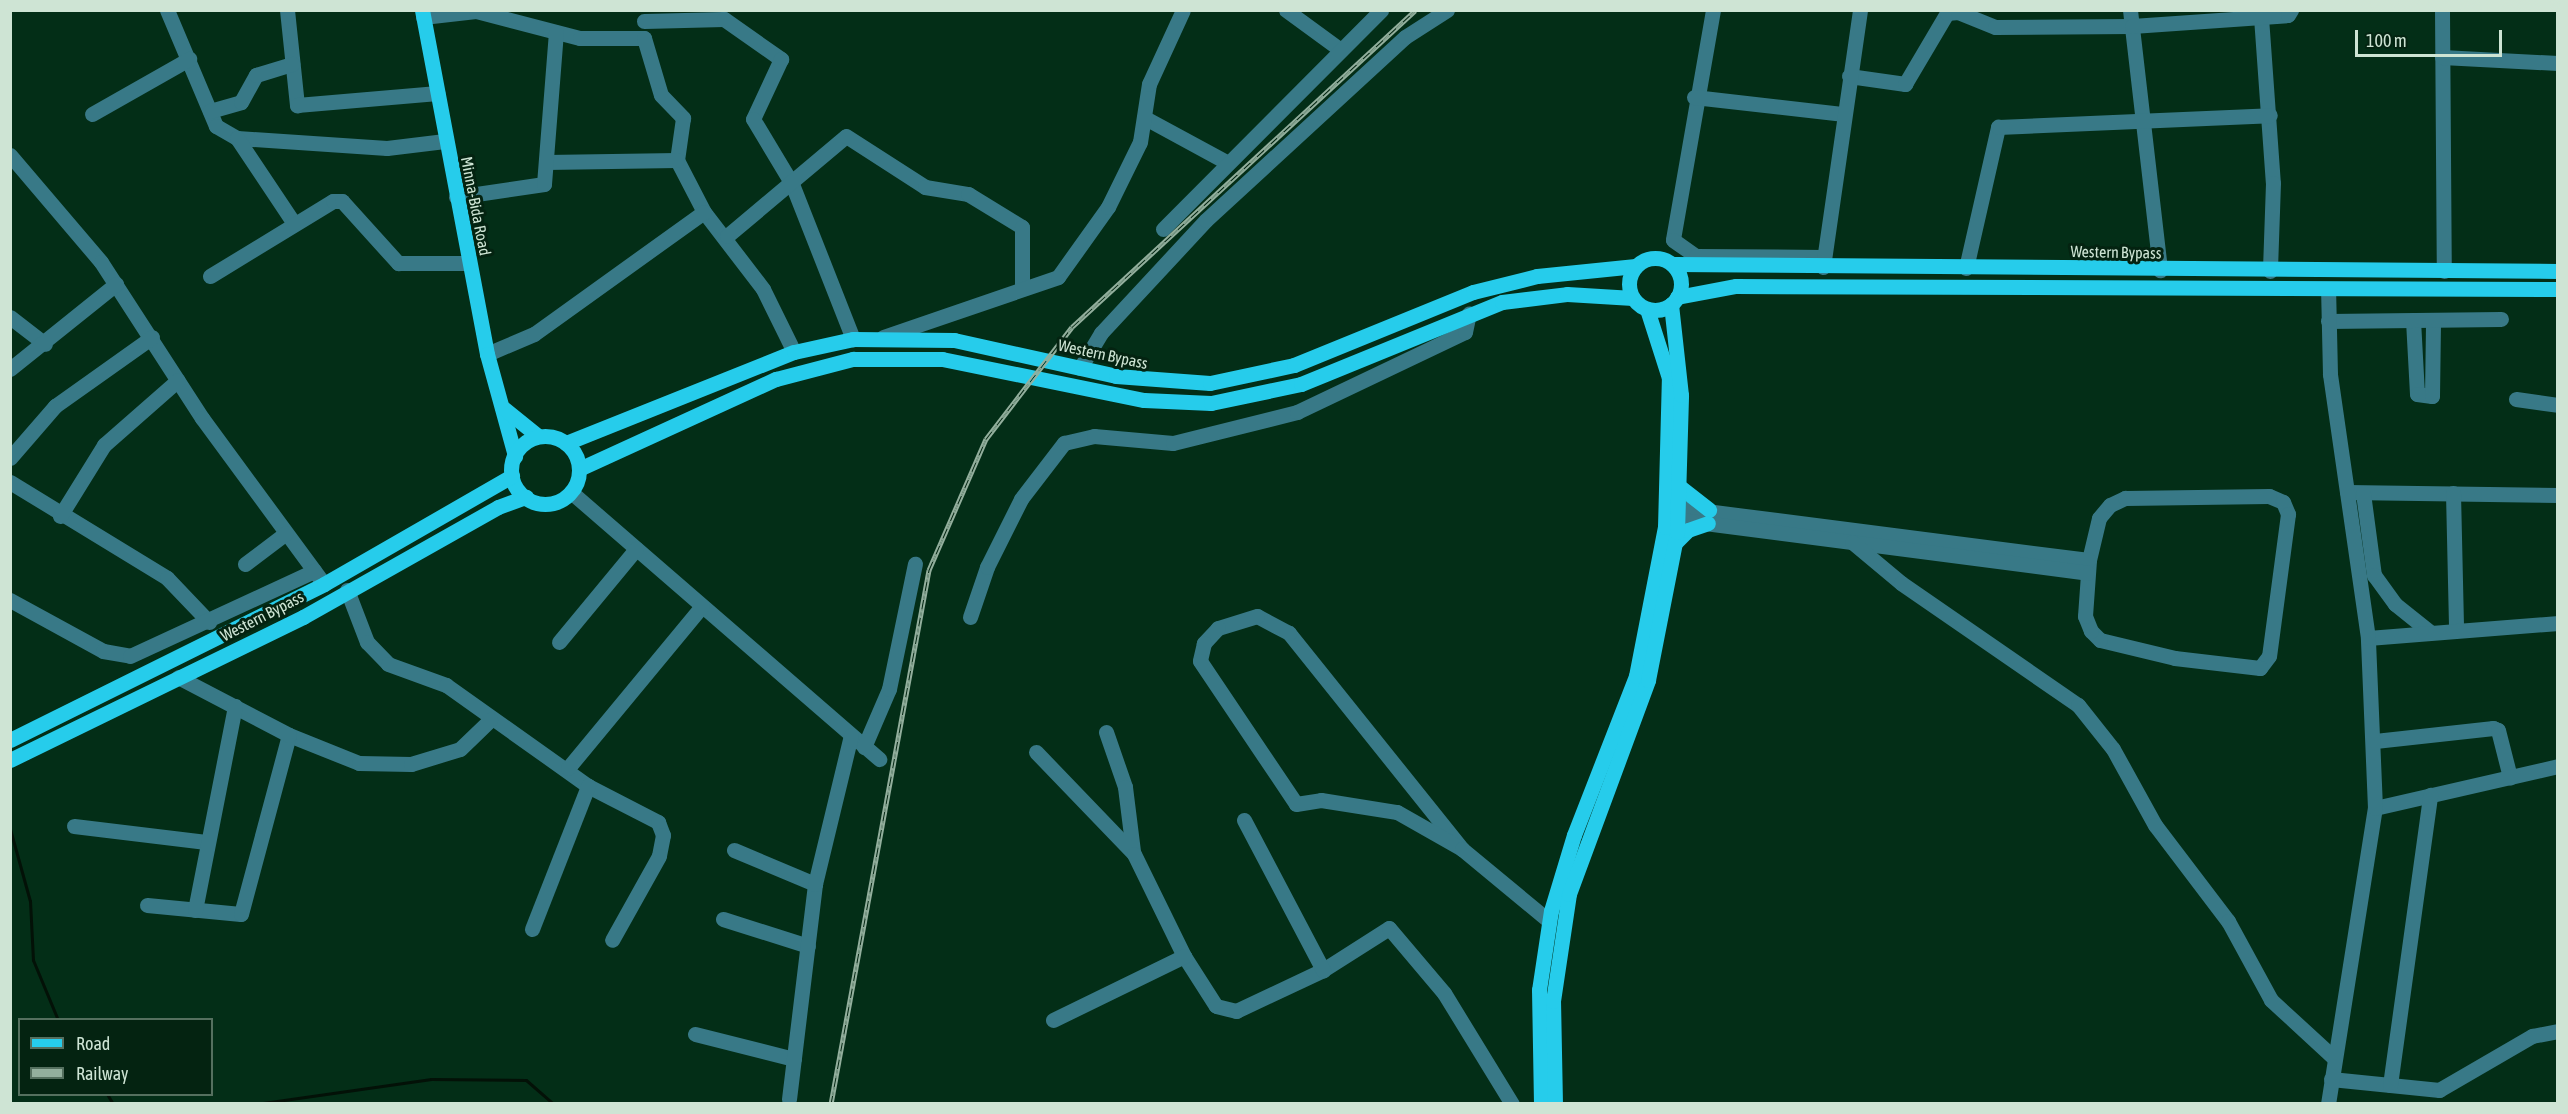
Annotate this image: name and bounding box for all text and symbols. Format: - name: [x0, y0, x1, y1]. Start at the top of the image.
- scale bar: [2358, 18, 2505, 56]
- text: 100 m: [2366, 30, 2407, 51]
- street label: Minna-Bida Road: [457, 155, 495, 257]
- street label: Western Bypass: [2070, 242, 2162, 262]
- street label: Western Bypass: [1057, 335, 1149, 373]
- street label: Western Bypass: [217, 587, 307, 645]
- legend: [18, 1018, 213, 1096]
- text: Road: [76, 1033, 110, 1054]
- text: Railway: [76, 1063, 128, 1084]

